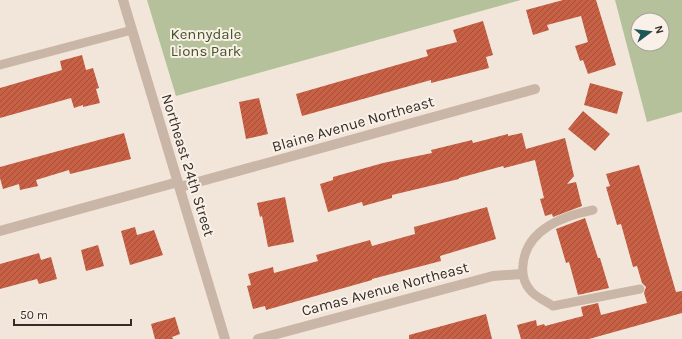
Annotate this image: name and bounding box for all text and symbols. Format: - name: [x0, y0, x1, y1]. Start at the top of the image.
- north arrow: [630, 12, 670, 52]
- text: N: [652, 24, 666, 35]
- park label: Kennydale Lions Park: [171, 25, 241, 60]
- street label: Northeast 24th Street: [158, 92, 218, 239]
- street label: Blaine Avenue Northeast: [270, 92, 436, 156]
- street label: Camas Avenue Northeast: [300, 258, 471, 320]
- scale bar: [14, 301, 131, 327]
- text: 50 m: [20, 308, 48, 322]

